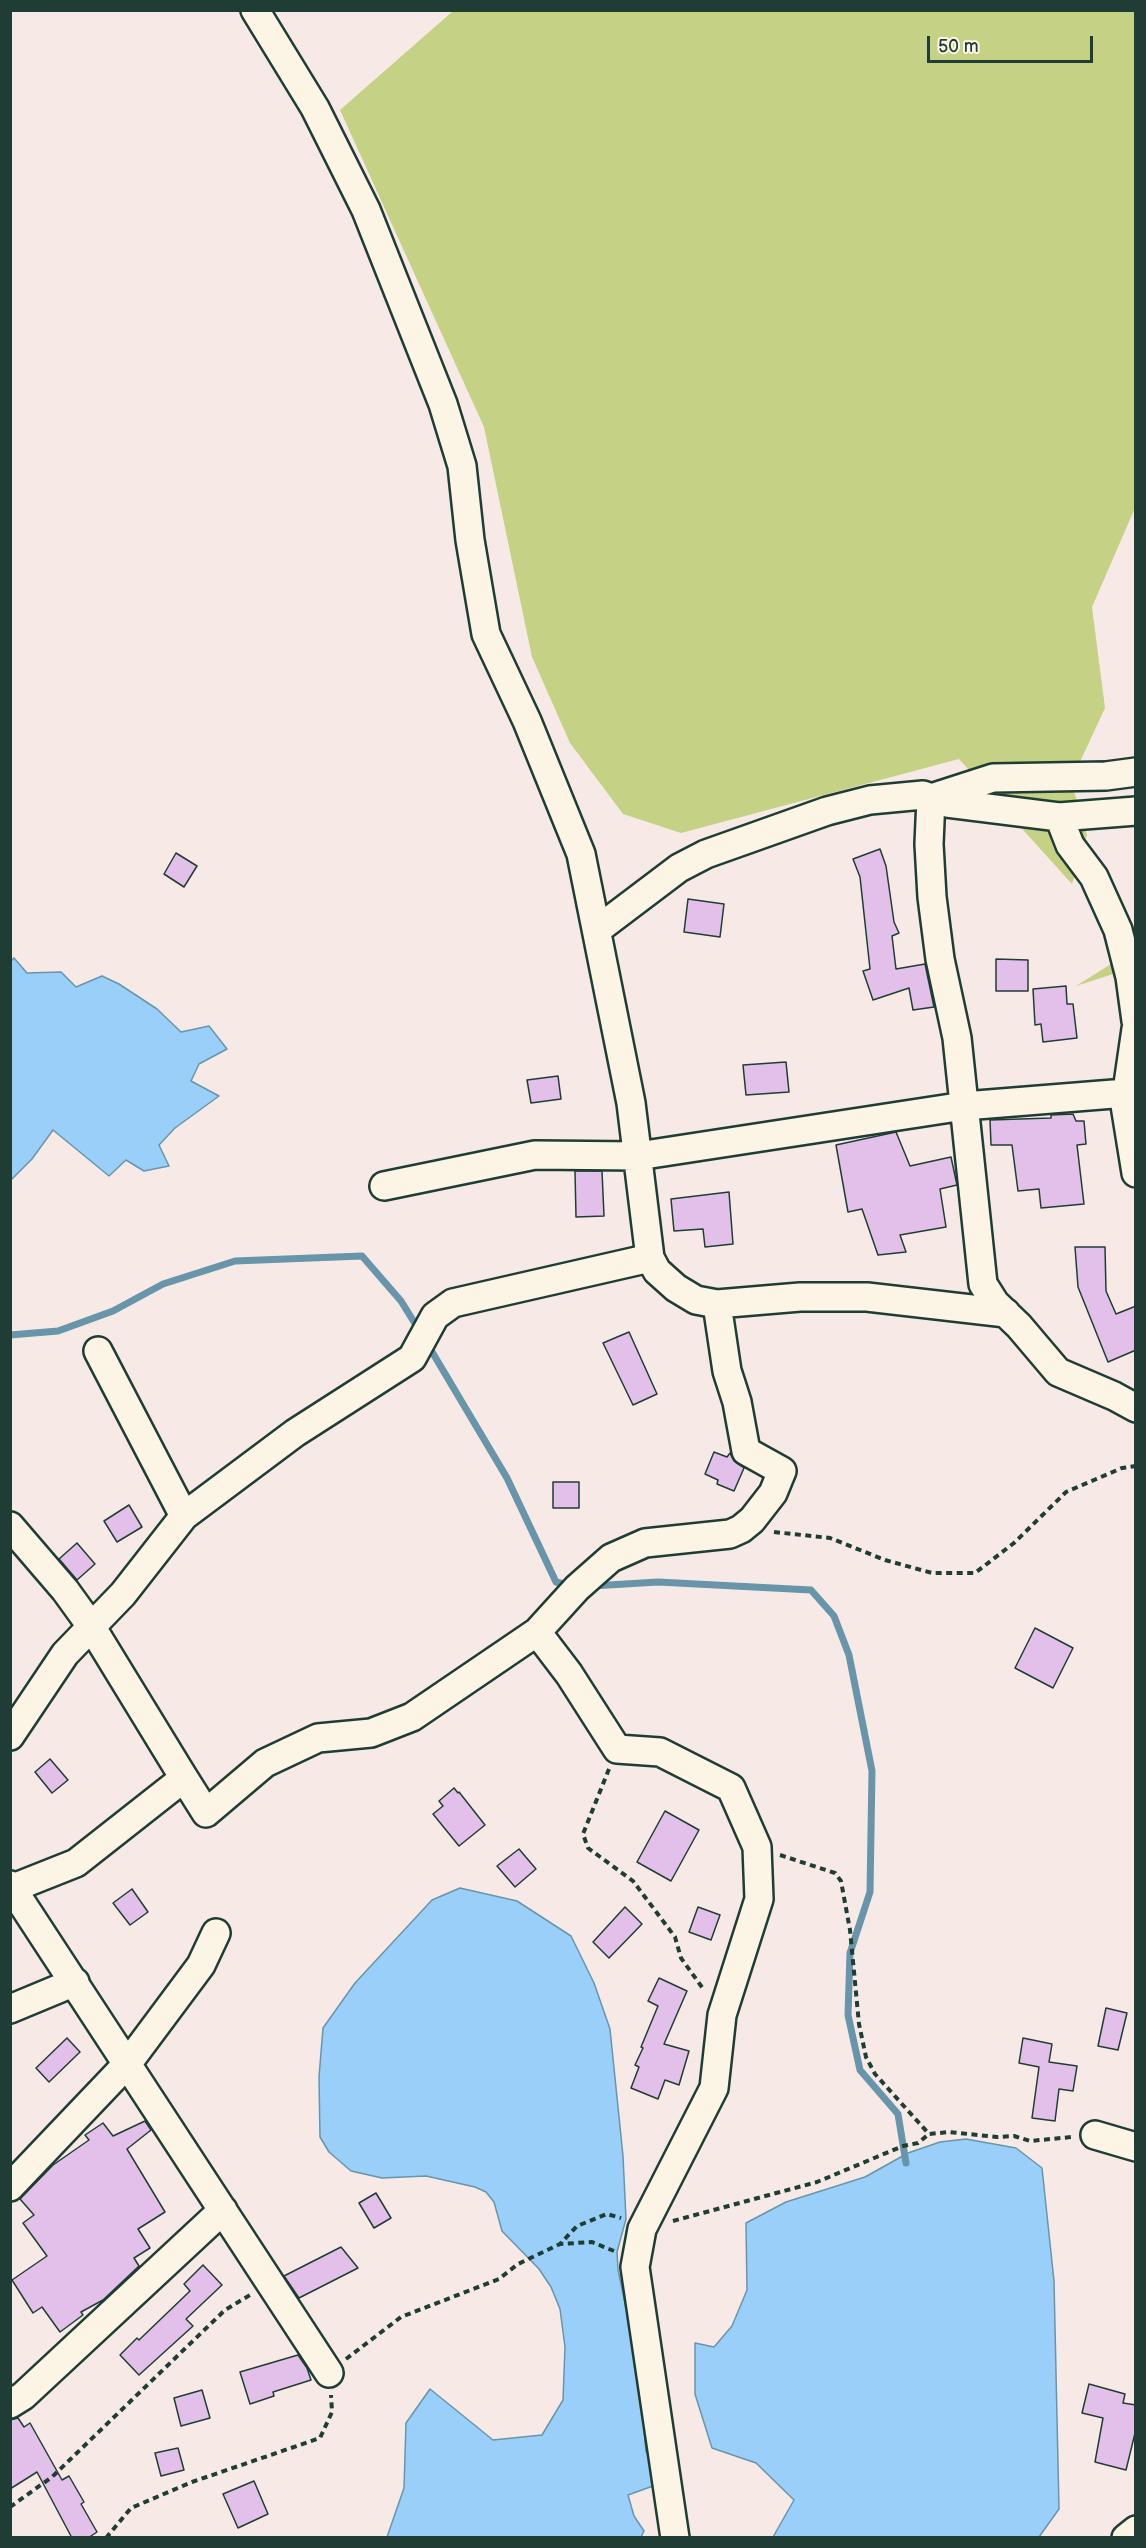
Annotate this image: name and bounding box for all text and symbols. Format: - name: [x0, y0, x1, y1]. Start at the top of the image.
- scale bar: [930, 24, 1096, 62]
- text: 50 m: [938, 36, 979, 57]

